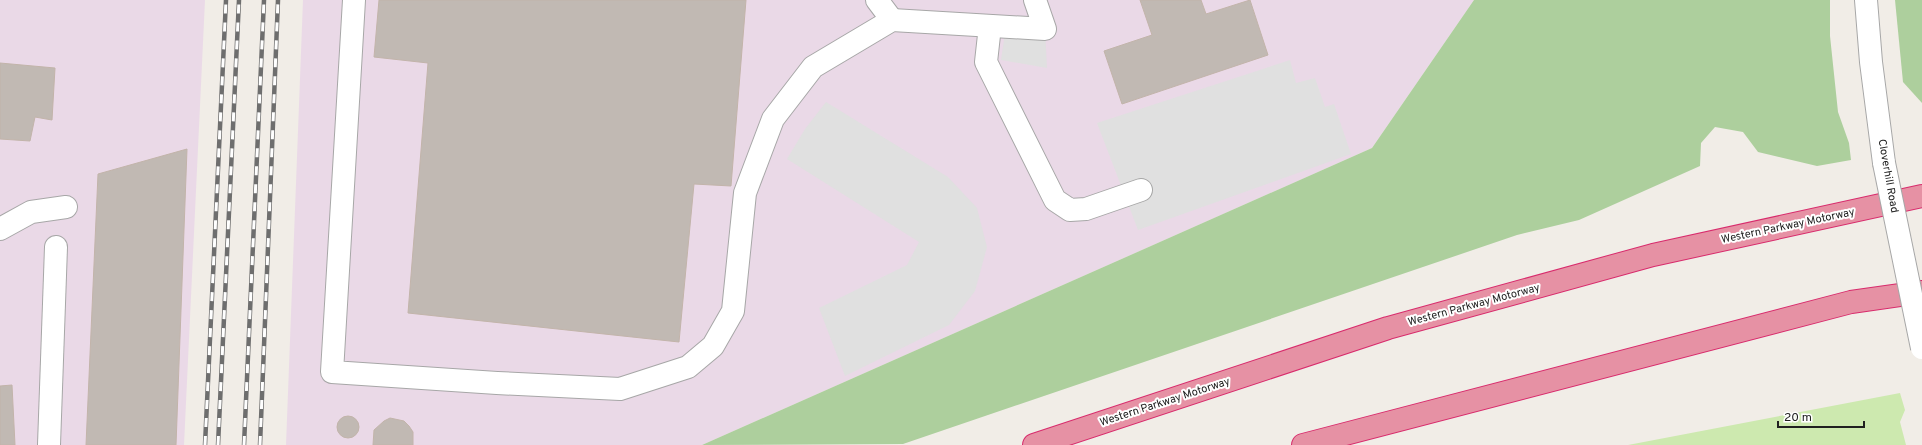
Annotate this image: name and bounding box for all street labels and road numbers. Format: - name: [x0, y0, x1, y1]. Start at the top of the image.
- street label: Cloverhill Road: [1875, 138, 1901, 214]
- street label: Western Parkway Motorway: [1720, 205, 1856, 247]
- street label: Western Parkway Motorway: [1406, 281, 1542, 329]
- street label: Western Parkway Motorway: [1098, 374, 1232, 430]

